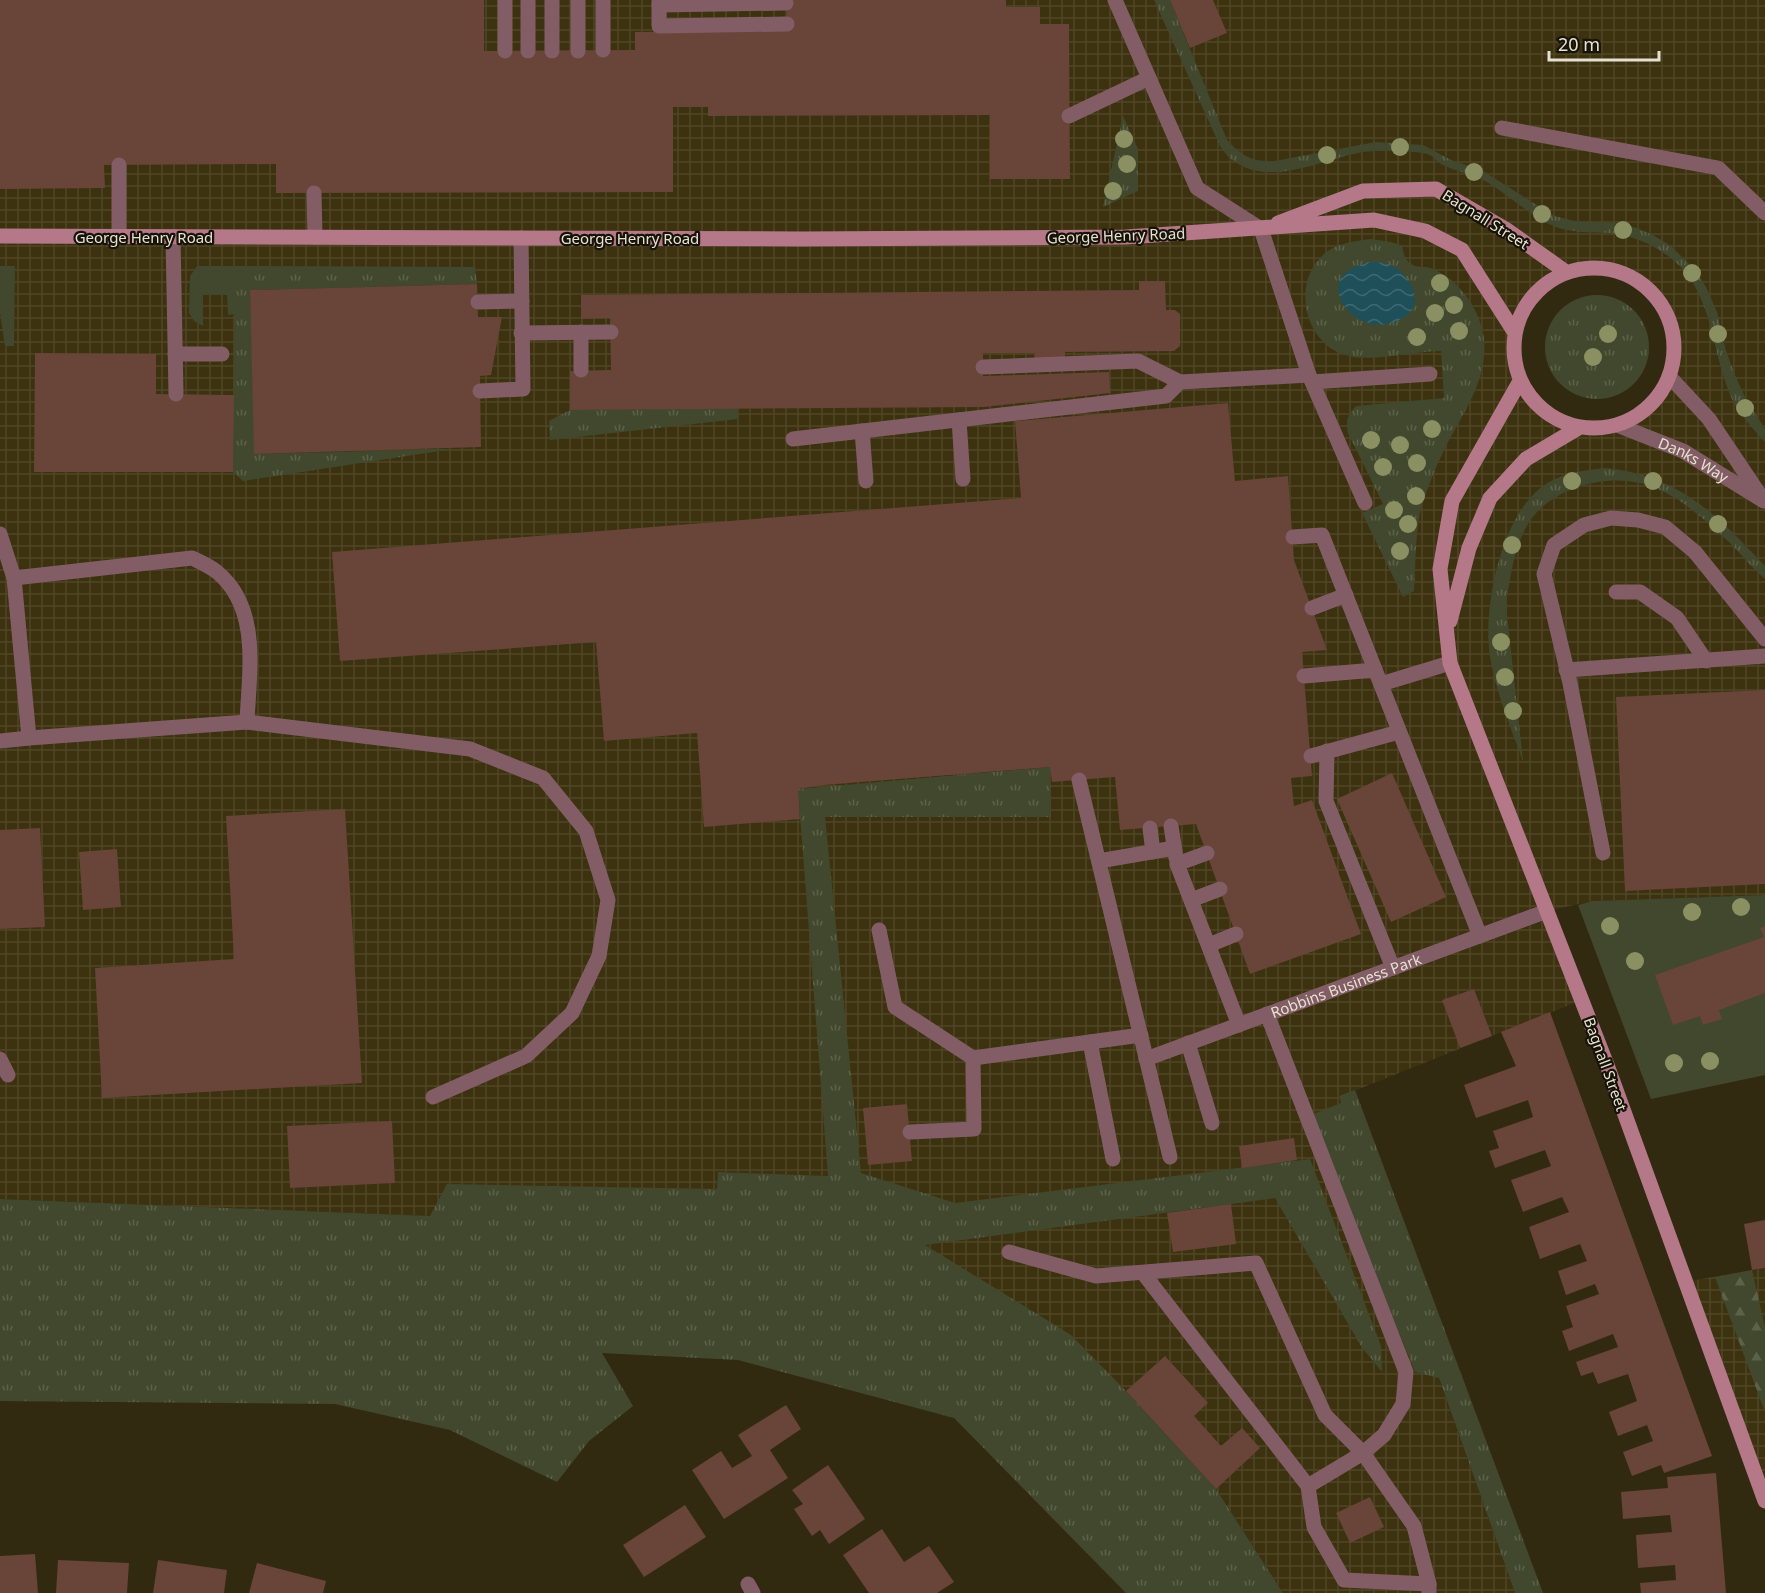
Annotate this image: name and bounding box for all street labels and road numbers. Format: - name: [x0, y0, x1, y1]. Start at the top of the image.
- street label: Bagnall Street: [1439, 184, 1534, 254]
- street label: George Henry Road: [1046, 223, 1186, 247]
- street label: George Henry Road: [75, 227, 213, 247]
- street label: George Henry Road: [561, 228, 699, 248]
- street label: Danks Way: [1655, 432, 1733, 487]
- street label: Robbins Business Park: [1268, 948, 1424, 1022]
- street label: Bagnall Street: [1580, 1014, 1632, 1114]

